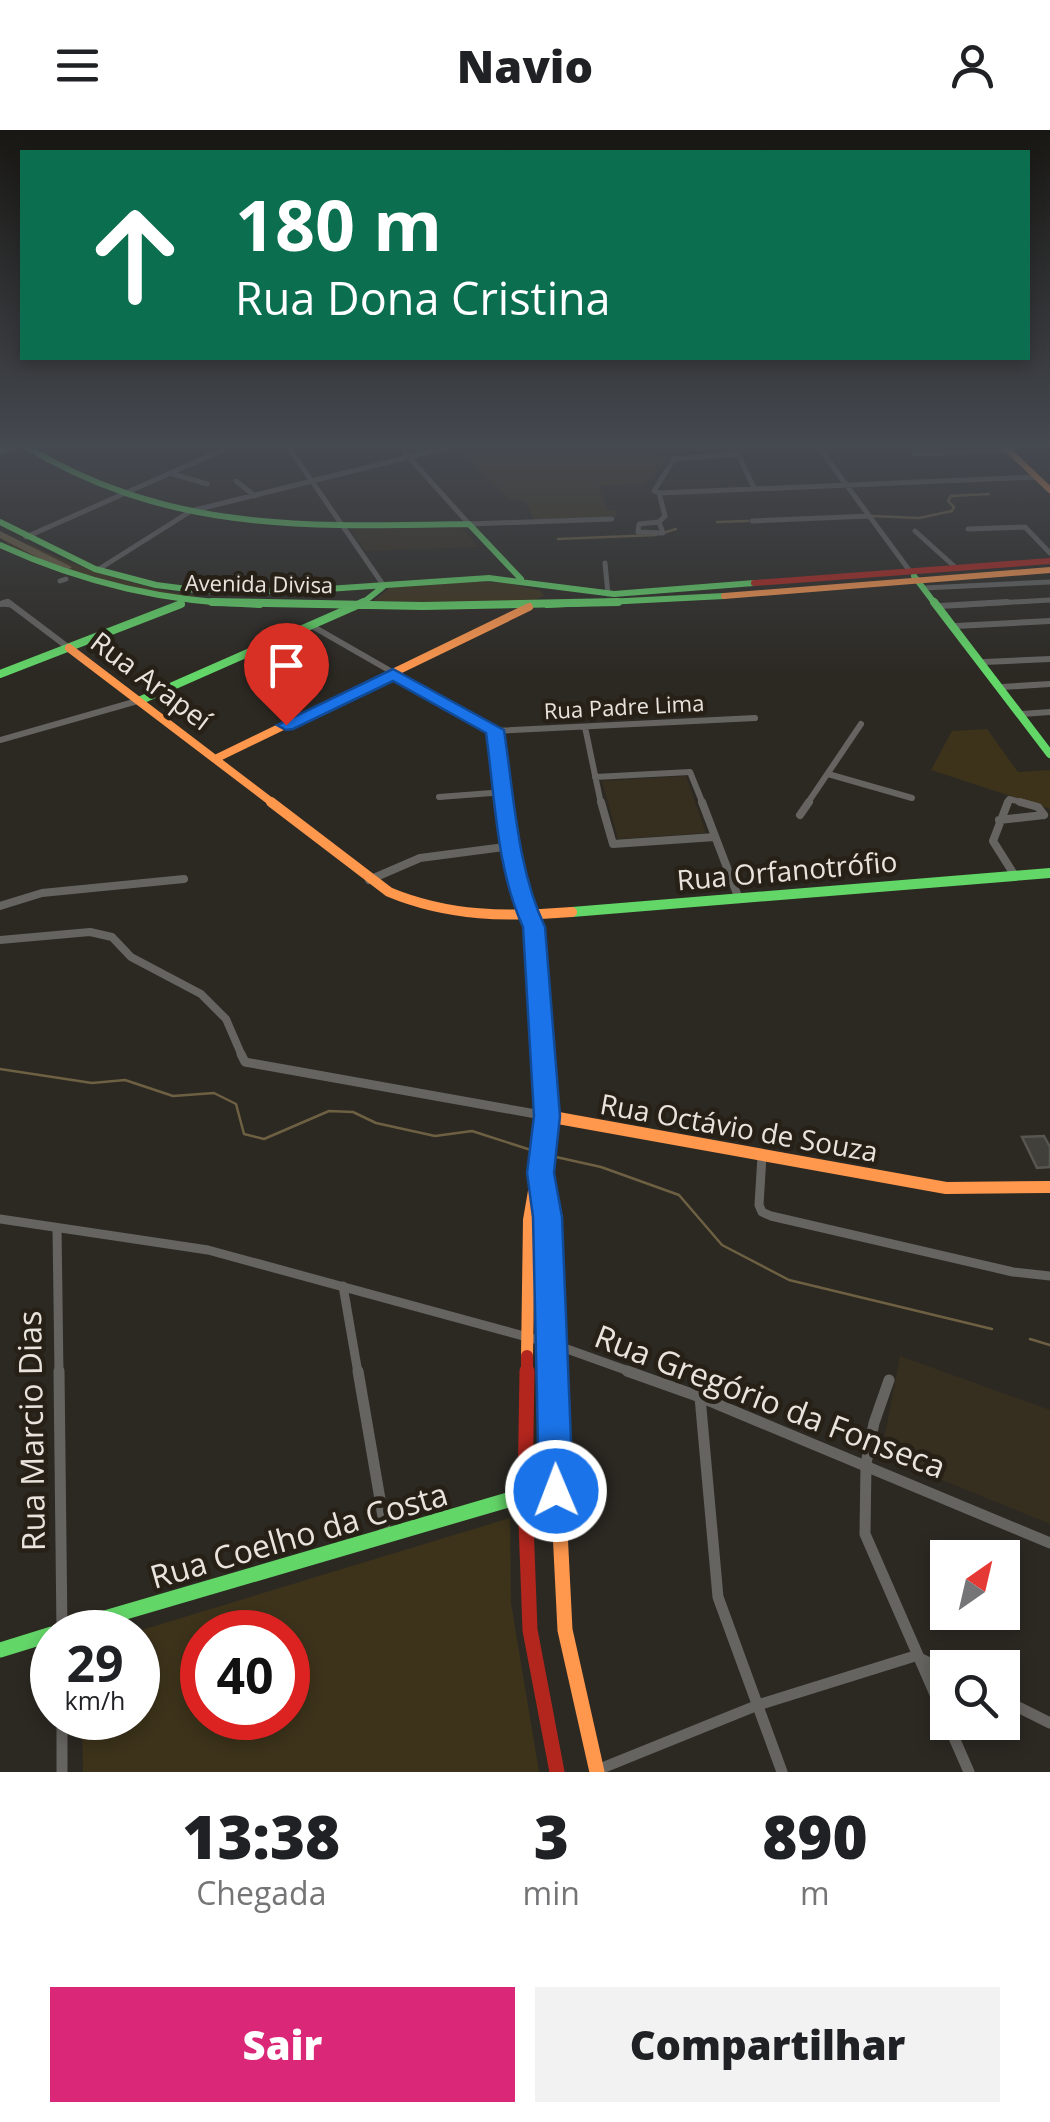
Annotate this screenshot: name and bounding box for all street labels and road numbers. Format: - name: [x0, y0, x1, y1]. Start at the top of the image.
- street label: Avenida Divisa: [185, 567, 334, 599]
- street label: Rua Arapeí: [83, 622, 220, 739]
- street label: Rua Padre Lima: [543, 687, 705, 725]
- street label: Rua Orfanotrófio: [675, 841, 899, 899]
- street label: Rua Octávio de Souza: [597, 1084, 881, 1170]
- street label: Rua Marcio Dias: [7, 1310, 54, 1552]
- street label: Rua Gregório da Fonseca: [589, 1314, 952, 1487]
- street label: Rua Coelho da Costa: [145, 1471, 452, 1598]

